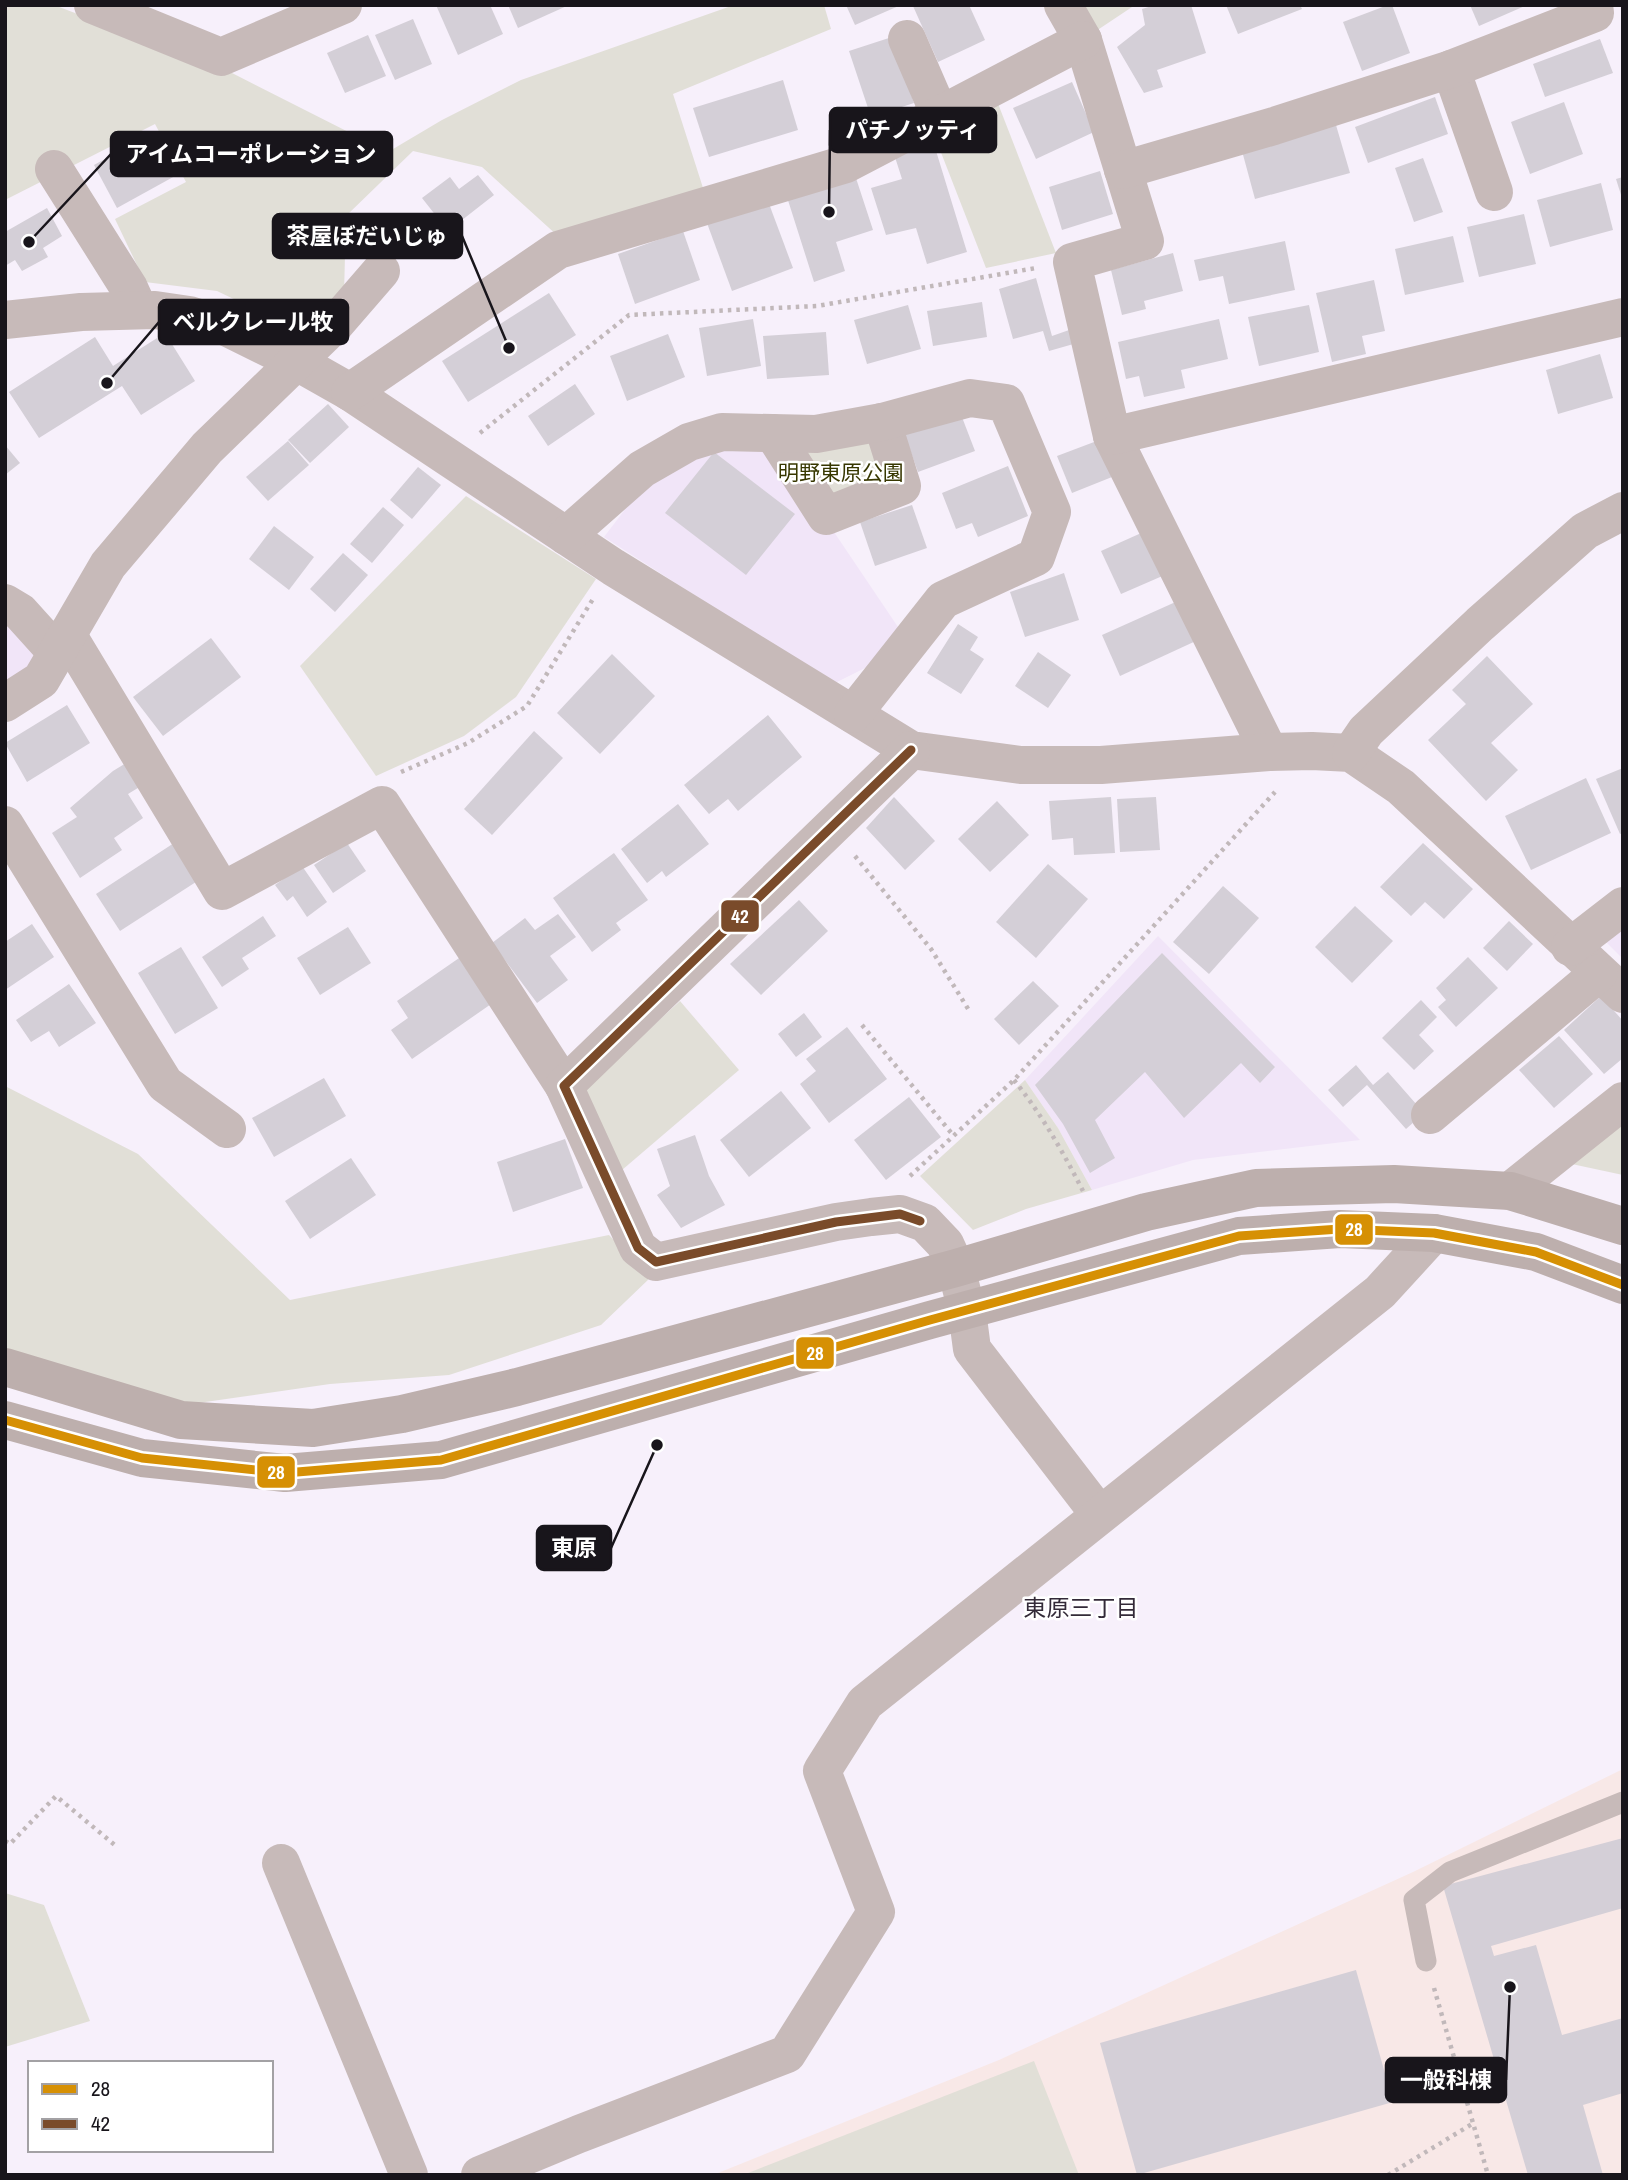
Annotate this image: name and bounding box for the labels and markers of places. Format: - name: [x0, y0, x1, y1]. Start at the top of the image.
- callout: パチノッティ: [830, 108, 996, 152]
- callout: アイムコーポレーション: [111, 132, 392, 176]
- callout: 茶屋ぼだいじゅ: [273, 214, 462, 258]
- callout: ベルクレール牧: [159, 300, 348, 344]
- callout: 東原: [537, 1526, 611, 1570]
- callout: 一般科棟: [1386, 2058, 1506, 2102]

